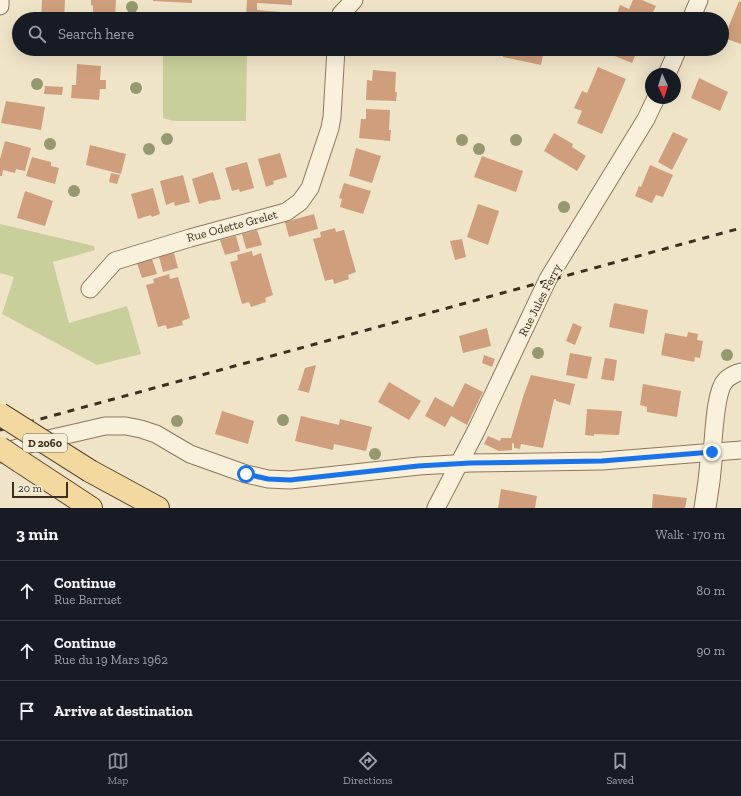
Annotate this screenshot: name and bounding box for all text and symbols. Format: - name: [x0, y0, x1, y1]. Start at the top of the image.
- search box: [12, 12, 729, 56]
- icon: search: [26, 23, 48, 45]
- text: Search here: [58, 25, 134, 43]
- north arrow: [645, 68, 681, 104]
- street label: Rue Odette Grelet: [185, 207, 279, 245]
- street label: Rue Jules Ferry: [516, 261, 565, 339]
- road number: D 2060: [23, 434, 67, 452]
- route end: [703, 443, 721, 461]
- route start: [237, 465, 255, 483]
- scale bar: [12, 480, 68, 499]
- text: 20 m: [18, 482, 42, 495]
- text: 3 min: [16, 524, 58, 544]
- text: Walk · 170 m: [656, 527, 725, 542]
- text: Continue: [54, 574, 116, 592]
- icon: ahead: [16, 580, 38, 602]
- text: 80 m: [696, 583, 725, 598]
- text: Rue Barruet: [54, 592, 122, 607]
- text: Continue: [54, 634, 116, 652]
- icon: ahead: [16, 640, 38, 662]
- text: 90 m: [696, 643, 725, 658]
- text: Rue du 19 Mars 1962: [54, 652, 168, 667]
- icon: arrive: [16, 700, 38, 722]
- text: Arrive at destination: [54, 702, 193, 720]
- tab: Map: [107, 750, 129, 787]
- tab: Directions: [343, 750, 393, 787]
- tab: Saved: [606, 750, 634, 787]

